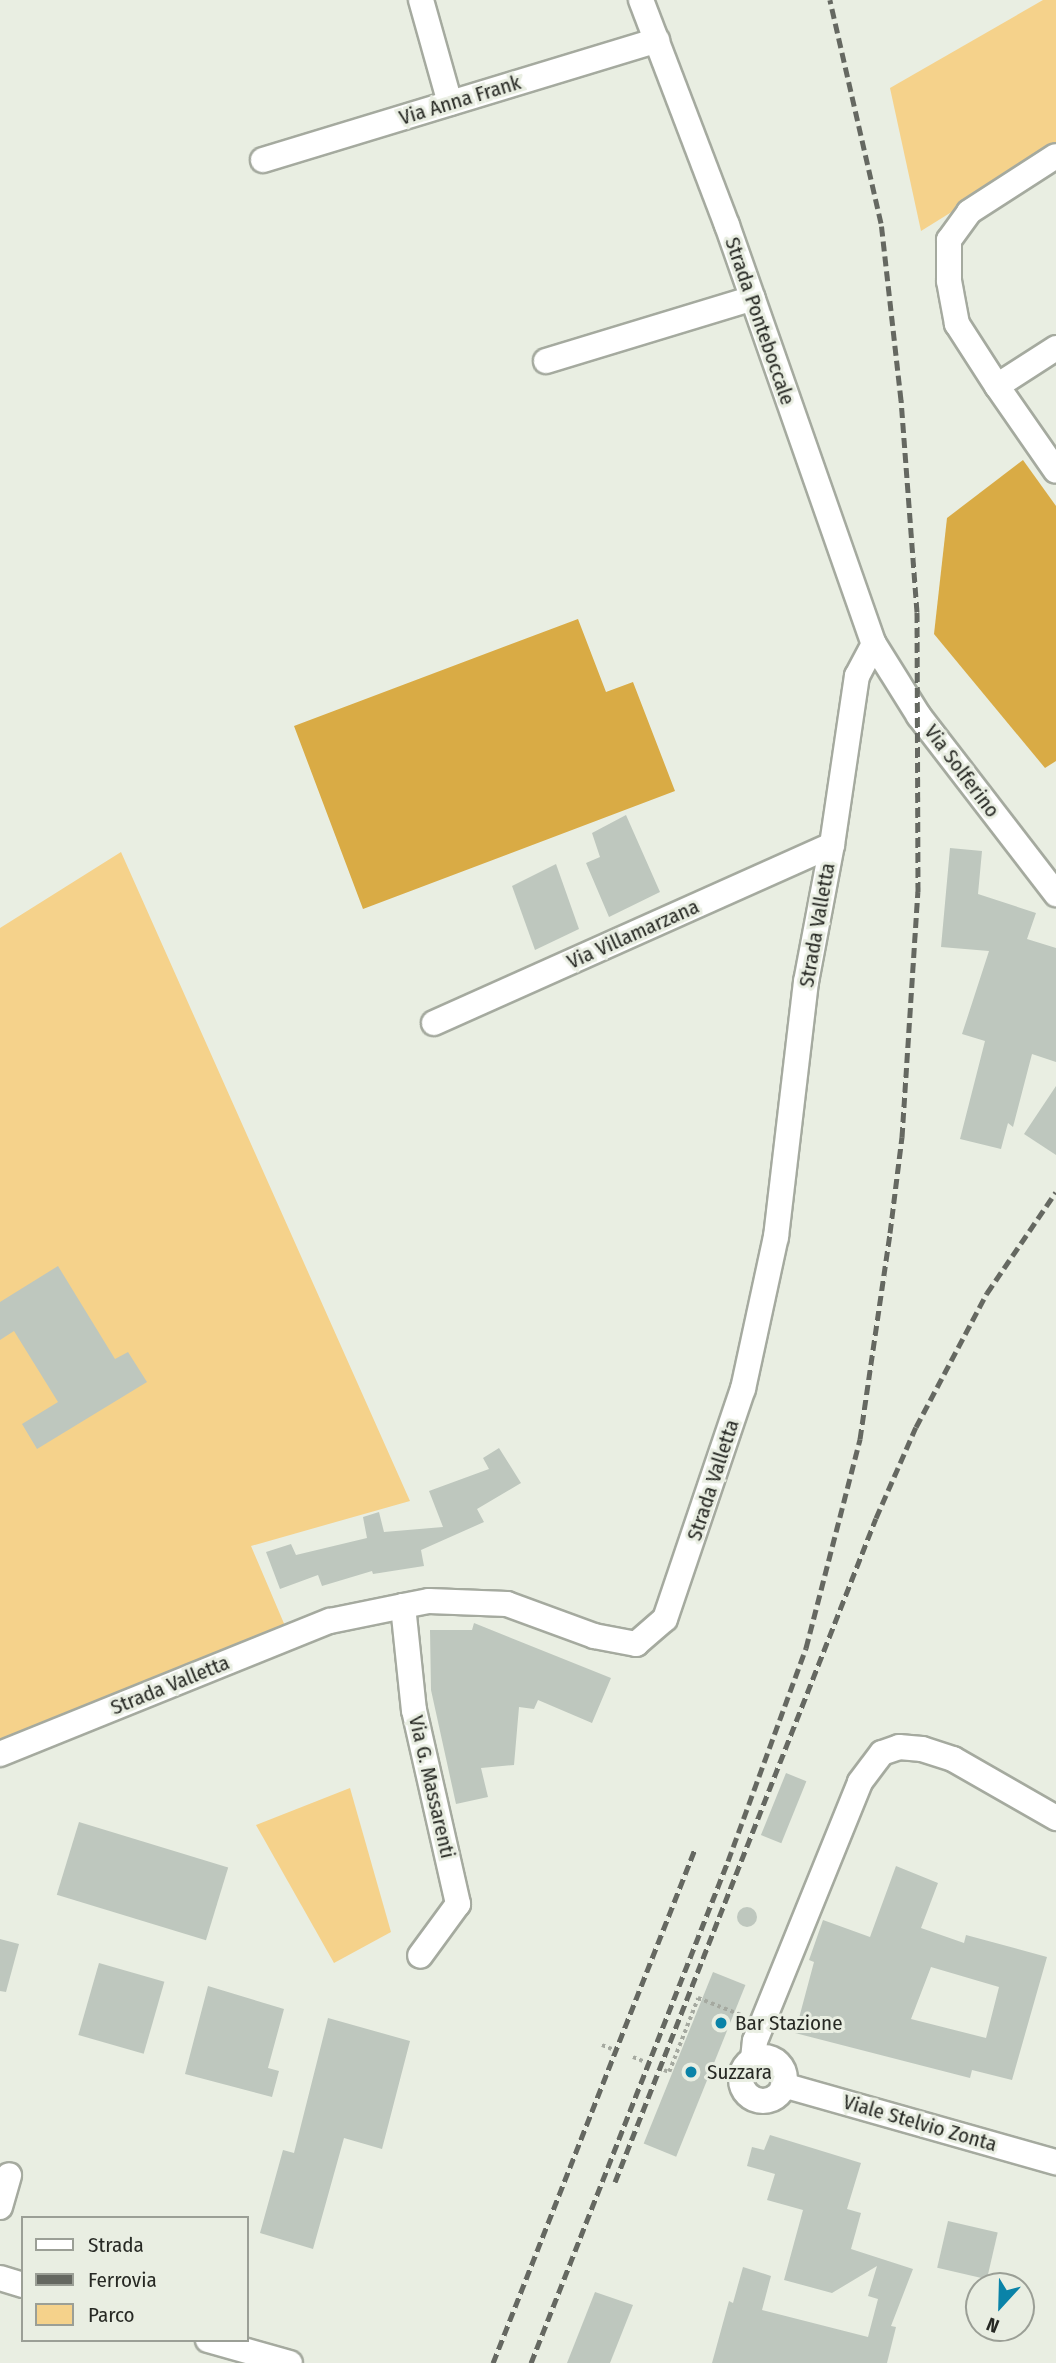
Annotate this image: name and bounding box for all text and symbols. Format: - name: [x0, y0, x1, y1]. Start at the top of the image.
- street label: Via Anna Frank: [396, 70, 524, 130]
- street label: Strada Ponteboccale: [720, 234, 800, 408]
- street label: Via Solferino: [919, 720, 1005, 822]
- street label: Strada Valletta: [794, 861, 840, 989]
- street label: Via Villamarzana: [563, 894, 703, 974]
- street label: Strada Valletta: [682, 1416, 744, 1544]
- street label: Strada Valletta: [107, 1650, 233, 1720]
- street label: Via G. Massarenti: [403, 1713, 461, 1861]
- place label: Bar Stazione: [735, 2010, 843, 2036]
- marker: Bar Stazione: [713, 2015, 729, 2031]
- place label: Suzzara: [707, 2059, 772, 2085]
- marker: Suzzara: [681, 2062, 701, 2082]
- street label: Viale Stelvio Zonta: [840, 2089, 1000, 2157]
- legend: [21, 2216, 248, 2342]
- text: Strada: [88, 2232, 144, 2258]
- text: Ferrovia: [88, 2267, 157, 2293]
- north arrow: [965, 2272, 1035, 2342]
- text: Parco: [88, 2302, 135, 2328]
- text: N: [983, 2312, 1002, 2338]

